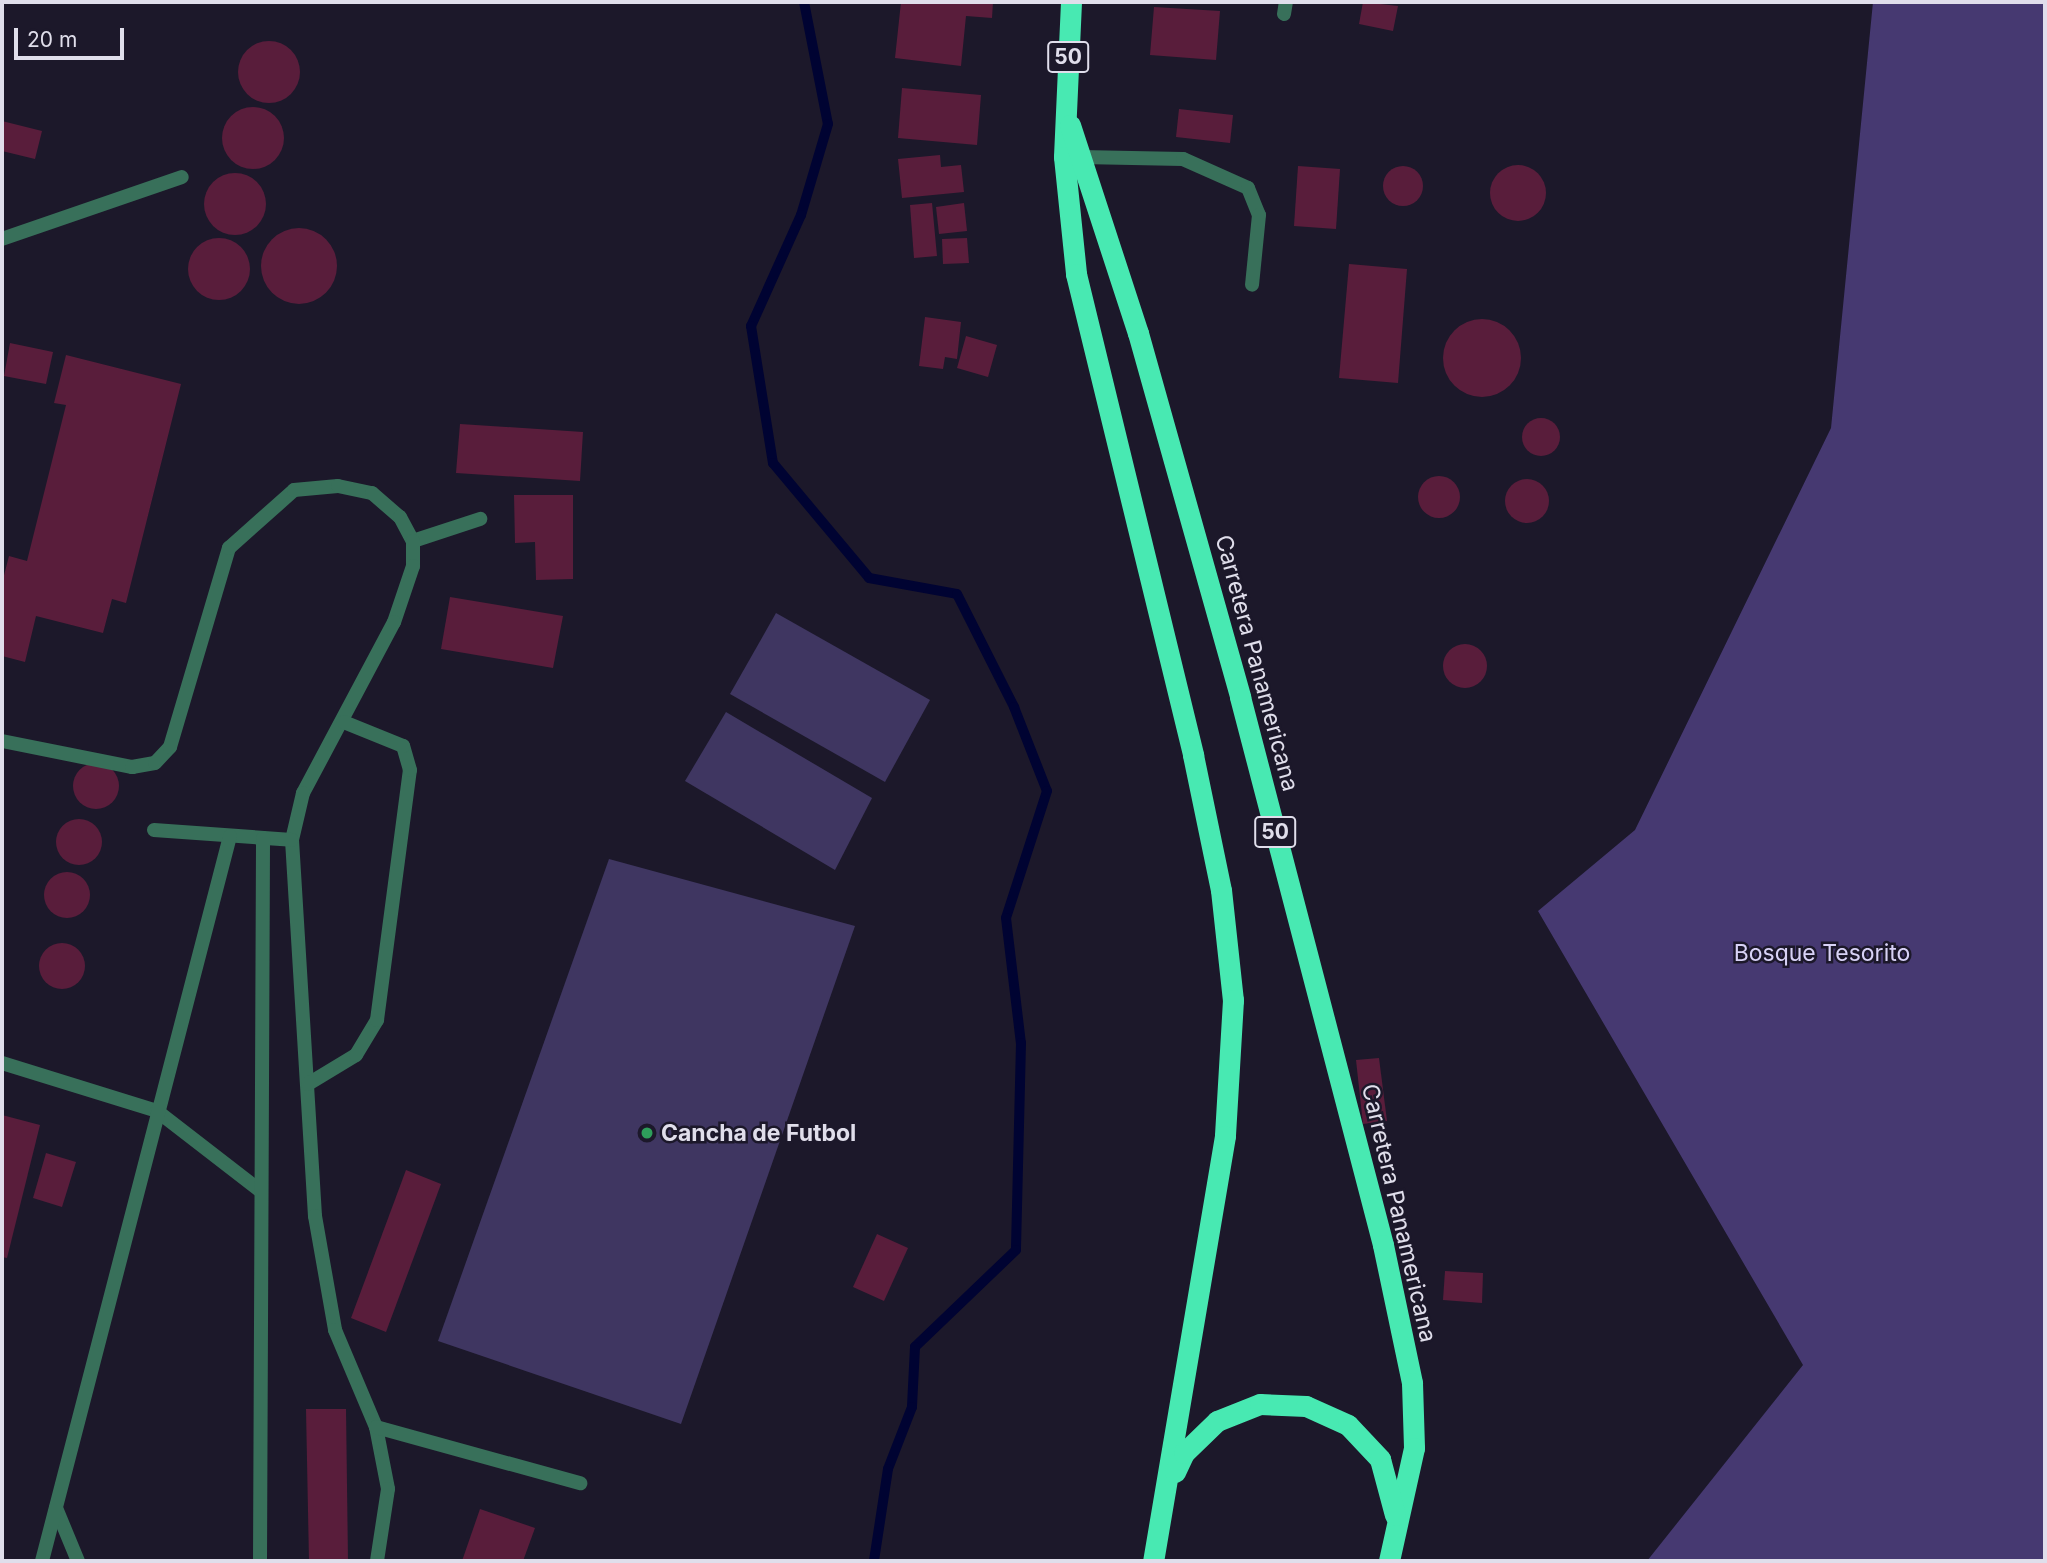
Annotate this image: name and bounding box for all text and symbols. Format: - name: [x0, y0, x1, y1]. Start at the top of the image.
- scale bar: [18, 14, 128, 58]
- text: 20 m: [27, 27, 77, 52]
- road number: 50: [1047, 40, 1089, 74]
- street label: Carretera Panamericana: [1209, 532, 1305, 794]
- road number: 50: [1254, 814, 1296, 850]
- park label: Bosque Tesorito: [1734, 939, 1910, 967]
- street label: Carretera Panamericana: [1356, 1081, 1442, 1345]
- place label: Cancha de Futbol: [661, 1119, 856, 1147]
- marker: Cancha de Futbol: [639, 1125, 655, 1141]

